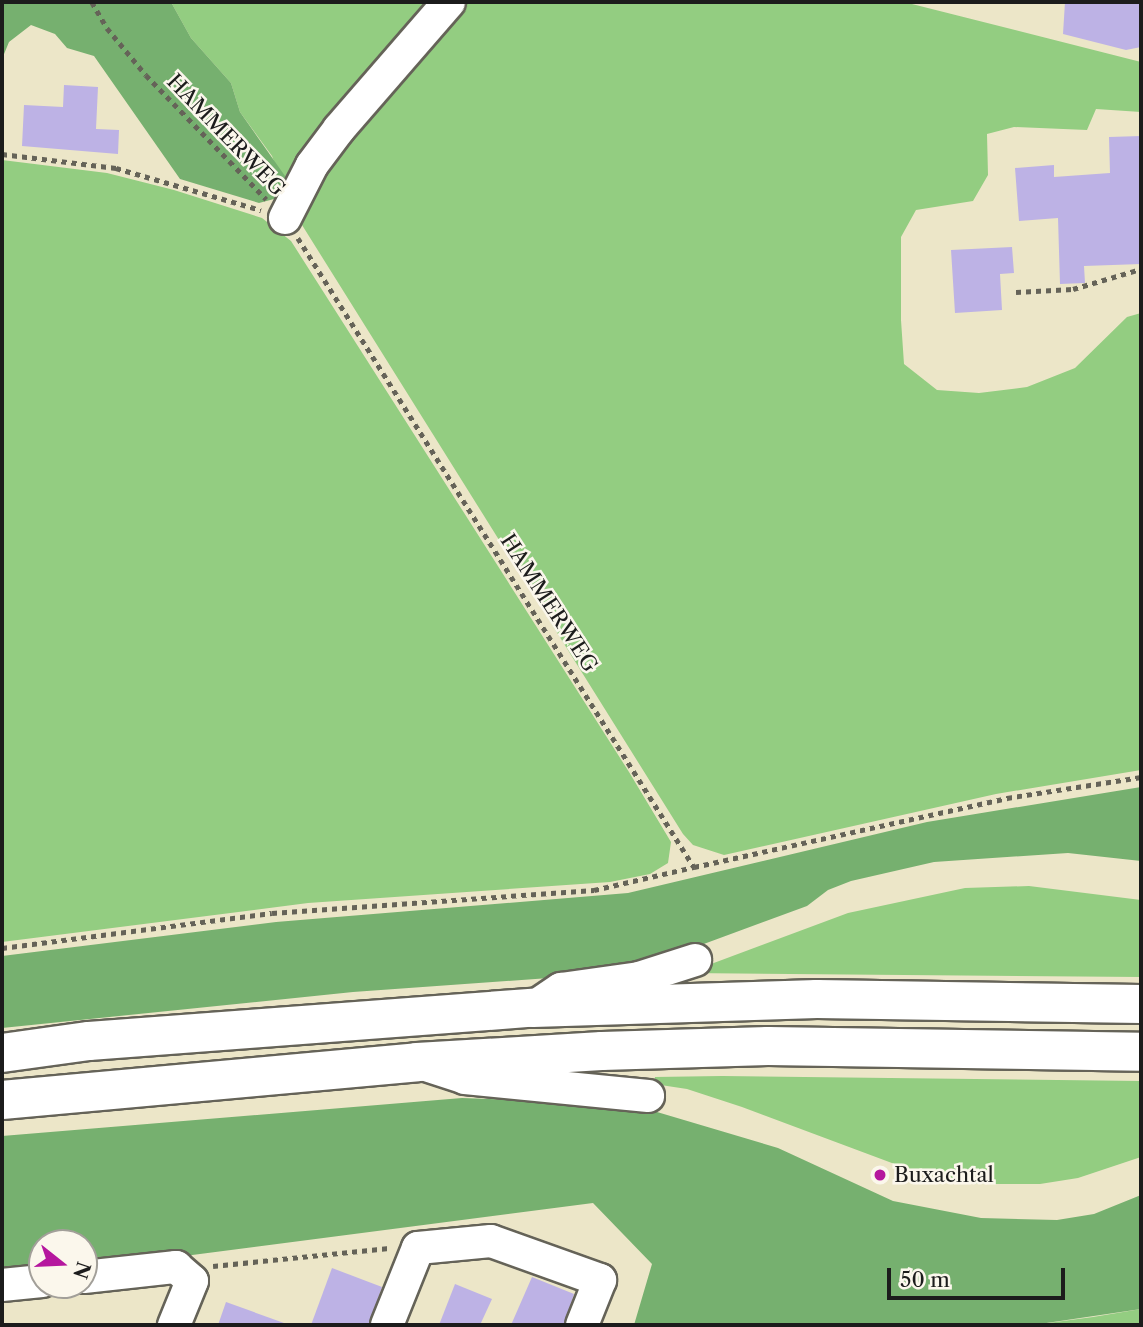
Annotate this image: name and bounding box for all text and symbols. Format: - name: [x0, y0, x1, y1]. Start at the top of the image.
- street label: HAMMERWEG: [162, 69, 290, 201]
- street label: HAMMERWEG: [495, 529, 603, 677]
- place label: Buxachtal: [894, 1162, 994, 1188]
- marker: Buxachtal: [872, 1167, 888, 1183]
- north arrow: [28, 1229, 98, 1299]
- scale bar: [891, 1254, 1070, 1298]
- text: N: [68, 1259, 95, 1281]
- text: 50 m: [900, 1267, 950, 1292]

